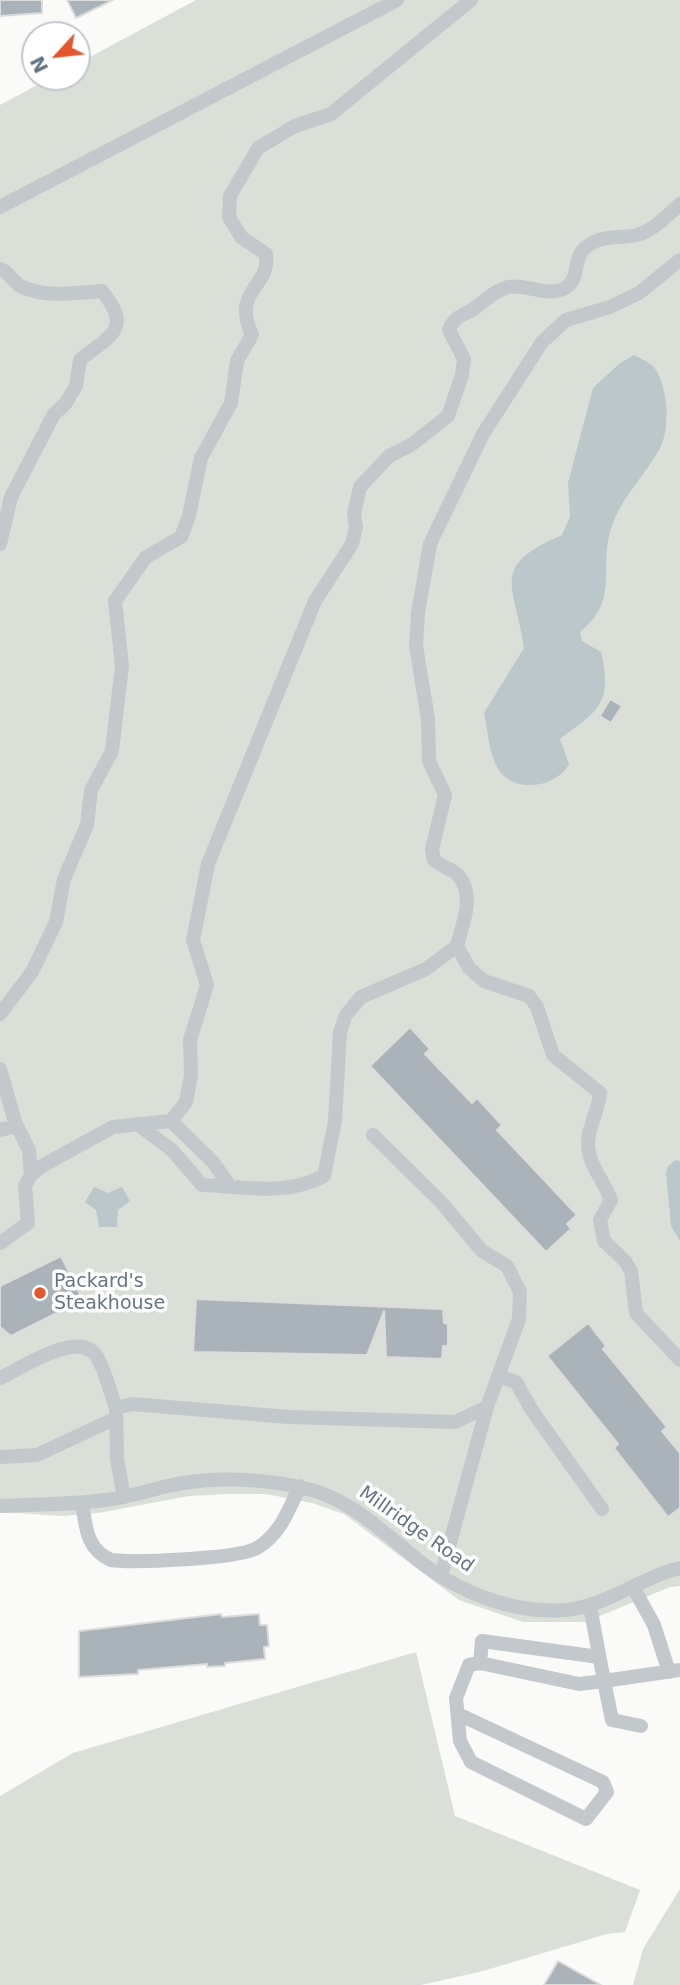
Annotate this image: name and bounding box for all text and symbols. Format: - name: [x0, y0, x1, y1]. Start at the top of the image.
- north arrow: [21, 21, 91, 91]
- text: N: [26, 53, 52, 77]
- place label: Packard's Steakhouse: [54, 1271, 165, 1315]
- marker: Packard's Steakhouse: [32, 1285, 48, 1301]
- street label: Millridge Road: [354, 1482, 478, 1578]

